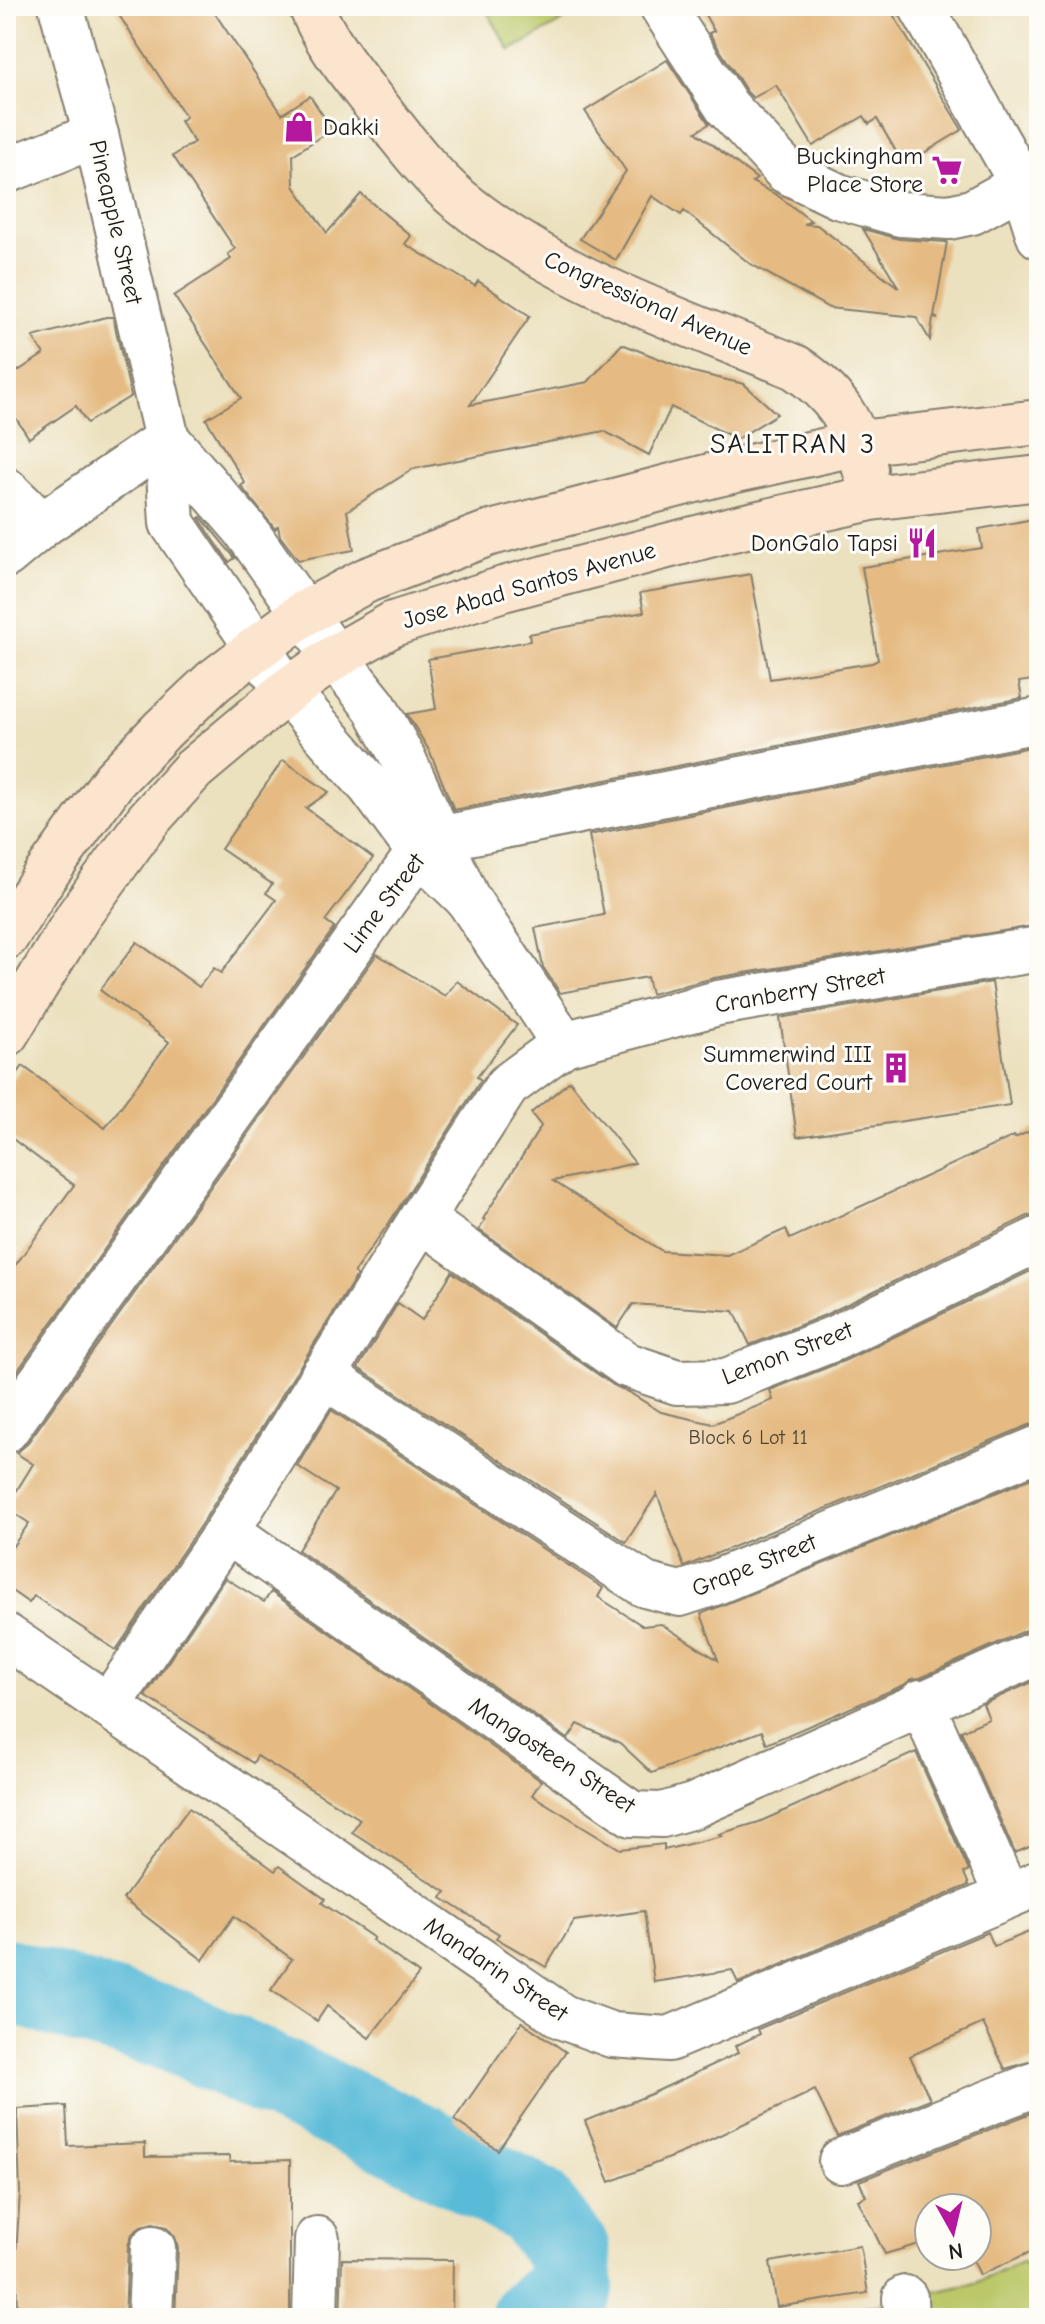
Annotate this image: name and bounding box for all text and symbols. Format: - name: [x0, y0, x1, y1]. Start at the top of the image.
- shop icon: Dakki: [282, 110, 316, 144]
- place label: Dakki: [323, 113, 379, 141]
- street label: Pineapple Street: [84, 137, 149, 308]
- place label: Buckingham Place Store: [796, 142, 923, 198]
- supermarket icon: Buckingham Place Store: [930, 153, 964, 187]
- street label: Congressional Avenue: [540, 245, 756, 361]
- district label: SALITRAN 3: [710, 428, 876, 460]
- restaurant icon: DonGalo Tapsi: [905, 526, 939, 560]
- place label: DonGalo Tapsi: [751, 529, 898, 557]
- street label: Jose Abad Santos Avenue: [399, 535, 659, 635]
- street label: Lime Street: [337, 847, 431, 958]
- street label: Cranberry Street: [713, 961, 888, 1019]
- place label: Summerwind III Covered Court: [703, 1040, 873, 1096]
- building icon: Summerwind III Covered Court: [879, 1051, 913, 1085]
- street label: Lemon Street: [718, 1315, 857, 1391]
- house number: Block 6 Lot 11: [688, 1426, 808, 1449]
- street label: Grape Street: [688, 1527, 821, 1603]
- street label: Mangosteen Street: [464, 1691, 641, 1820]
- street label: Mandarin Street: [419, 1911, 574, 2028]
- north arrow: [913, 2192, 993, 2272]
- text: N: [947, 2237, 965, 2265]

